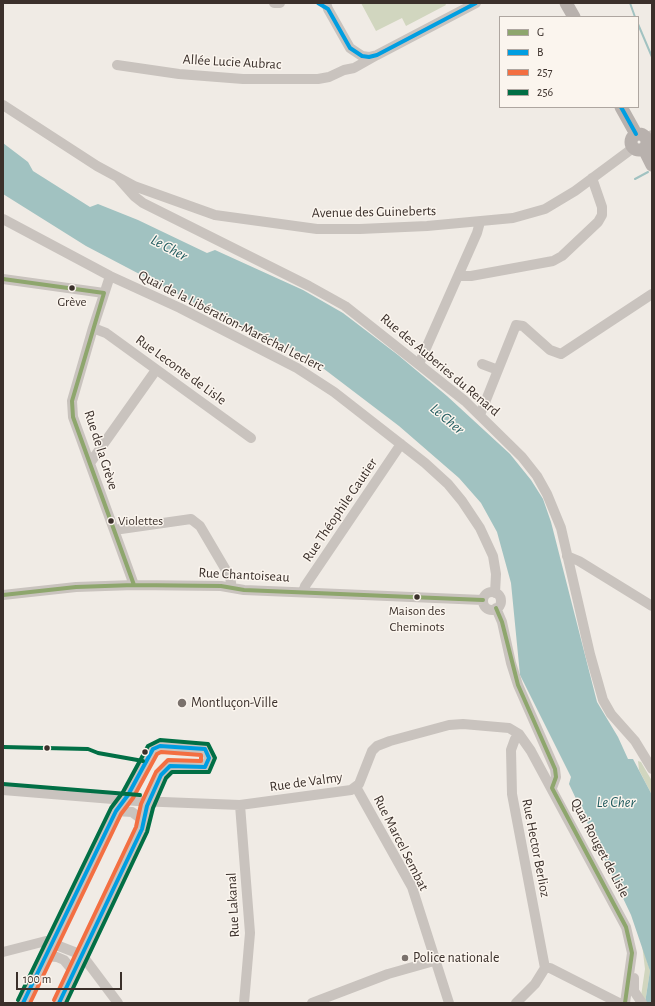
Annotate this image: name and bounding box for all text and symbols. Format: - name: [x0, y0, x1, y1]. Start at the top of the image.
- legend: [499, 16, 639, 108]
- text: G: [537, 26, 544, 38]
- text: B: [537, 46, 543, 58]
- street label: Allée Lucie Aubrac: [182, 51, 282, 73]
- text: 257: [537, 66, 552, 78]
- text: 256: [537, 86, 553, 98]
- street label: Avenue des Guineberts: [312, 203, 436, 221]
- water label: Le Cher: [148, 231, 190, 265]
- street label: Quai de la Libération-Maréchal Leclerc: [135, 267, 327, 375]
- marker: Grève: [67, 283, 77, 293]
- place label: Grève: [57, 294, 87, 310]
- street label: Rue des Auberies du Renard: [377, 310, 503, 420]
- street label: Rue Leconte de Lisle: [132, 331, 230, 409]
- water label: Le Cher: [426, 400, 468, 438]
- street label: Rue de la Grève: [80, 408, 122, 492]
- street label: Rue Théophile Gautier: [299, 455, 381, 565]
- place label: Violettes: [118, 513, 163, 529]
- marker: Violettes: [106, 516, 116, 526]
- street label: Rue Chantoiseau: [198, 564, 290, 586]
- marker: Maison des Cheminots: [412, 592, 422, 602]
- place label: Maison des Cheminots: [389, 603, 445, 634]
- place label: Montluçon-Ville: [191, 695, 278, 711]
- marker: Montluçon-Ville: [176, 697, 188, 709]
- unlabelled marker: [42, 743, 52, 753]
- unlabelled marker: [140, 747, 150, 757]
- street label: Rue de Valmy: [269, 769, 343, 795]
- street label: Rue Marcel Sembat: [370, 792, 432, 894]
- water label: Le Cher: [597, 793, 635, 811]
- street label: Quai Rouget de Lisle: [567, 796, 633, 900]
- street label: Rue Hector Berlioz: [518, 797, 554, 899]
- street label: Rue Lakanal: [223, 872, 243, 938]
- place label: Police nationale: [413, 950, 499, 966]
- marker: Police nationale: [400, 953, 410, 963]
- scale bar: [18, 964, 124, 990]
- text: 100 m: [23, 973, 51, 985]

